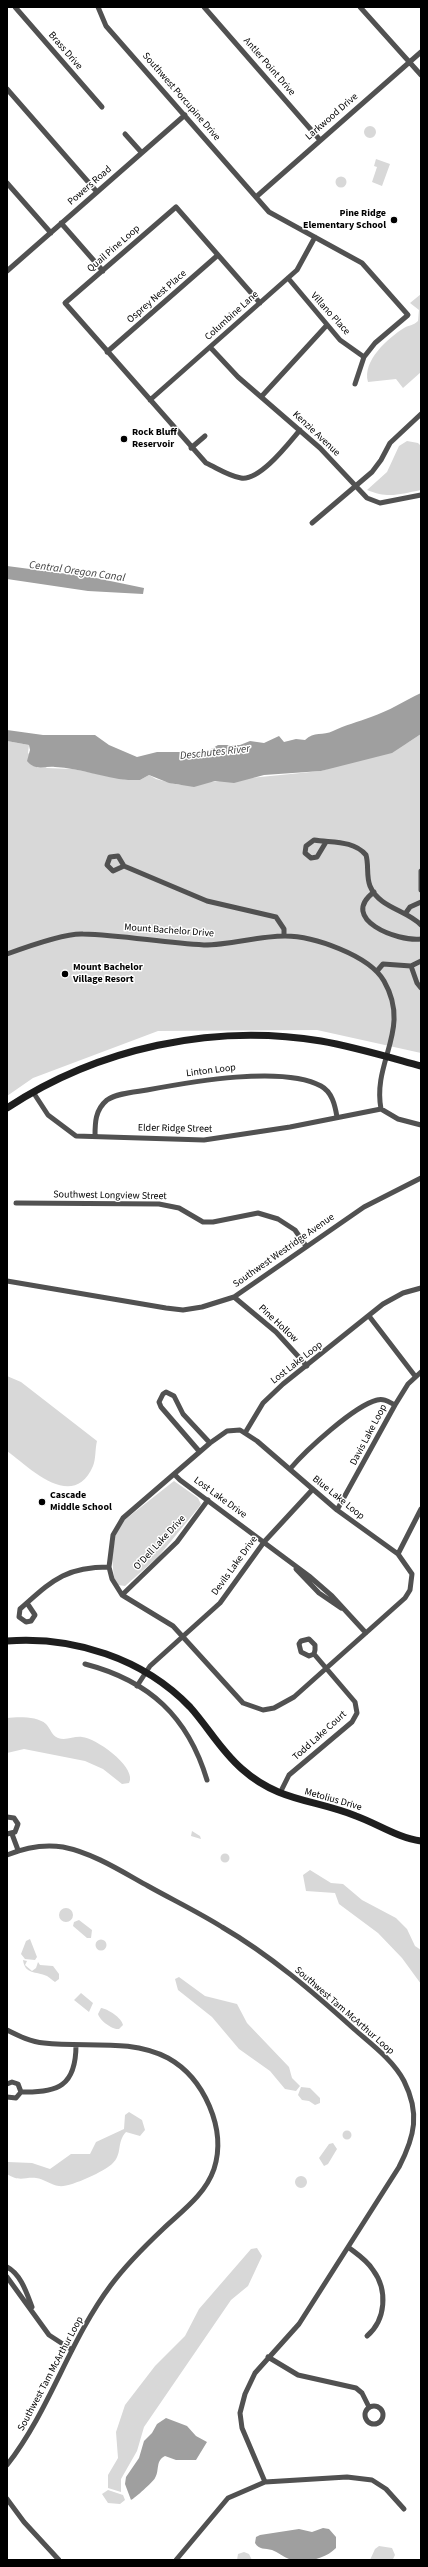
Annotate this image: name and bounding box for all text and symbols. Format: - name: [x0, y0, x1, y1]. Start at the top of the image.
- street label: Brass Drive: [45, 30, 85, 72]
- street label: Antler Point Drive: [240, 35, 298, 99]
- street label: Southwest Porcupine Drive: [139, 50, 223, 144]
- street label: Larkwood Drive: [303, 91, 361, 143]
- street label: Powers Road: [66, 164, 114, 208]
- place label: Pine Ridge Elementary School: [303, 208, 386, 232]
- marker: Pine Ridge Elementary School: [389, 215, 399, 225]
- street label: Quail Pine Loop: [85, 223, 143, 275]
- street label: Osprey Nest Place: [125, 268, 189, 326]
- street label: Columbine Lane: [203, 289, 261, 343]
- street label: Villano Place: [308, 290, 352, 338]
- street label: Kenzie Avenue: [290, 409, 342, 459]
- place label: Rock Bluff Reservoir: [132, 427, 177, 450]
- marker: Rock Bluff Reservoir: [119, 434, 129, 444]
- water label: Central Oregon Canal: [28, 559, 126, 585]
- water label: Deschutes River: [179, 743, 251, 763]
- street label: Mount Bachelor Drive: [124, 922, 214, 940]
- place label: Mount Bachelor Village Resort: [73, 962, 143, 986]
- marker: Mount Bachelor Village Resort: [60, 969, 70, 979]
- street label: Linton Loop: [185, 1062, 237, 1080]
- street label: Elder Ridge Street: [138, 1122, 212, 1136]
- street label: Southwest Longview Street: [53, 1189, 167, 1203]
- street label: Southwest Westridge Avenue: [231, 1211, 337, 1291]
- street label: Pine Hollow: [256, 1303, 300, 1345]
- street label: Lost Lake Loop: [269, 1339, 325, 1387]
- street label: Davis Lake Loop: [348, 1402, 390, 1468]
- street label: Blue Lake Loop: [310, 1473, 366, 1523]
- street label: Lost Lake Drive: [191, 1475, 249, 1521]
- place label: Cascade Middle School: [50, 1490, 112, 1514]
- marker: Cascade Middle School: [37, 1497, 47, 1507]
- street label: O'Dell Lake Drive: [132, 1513, 188, 1573]
- street label: Devils Lake Drive: [209, 1534, 261, 1598]
- street label: Todd Lake Court: [291, 1709, 349, 1763]
- street label: Metolius Drive: [303, 1786, 363, 1814]
- street label: Southwest Tam McArthur Loop: [292, 1964, 396, 2058]
- street label: Southwest Tam McArthur Loop: [16, 2315, 86, 2433]

